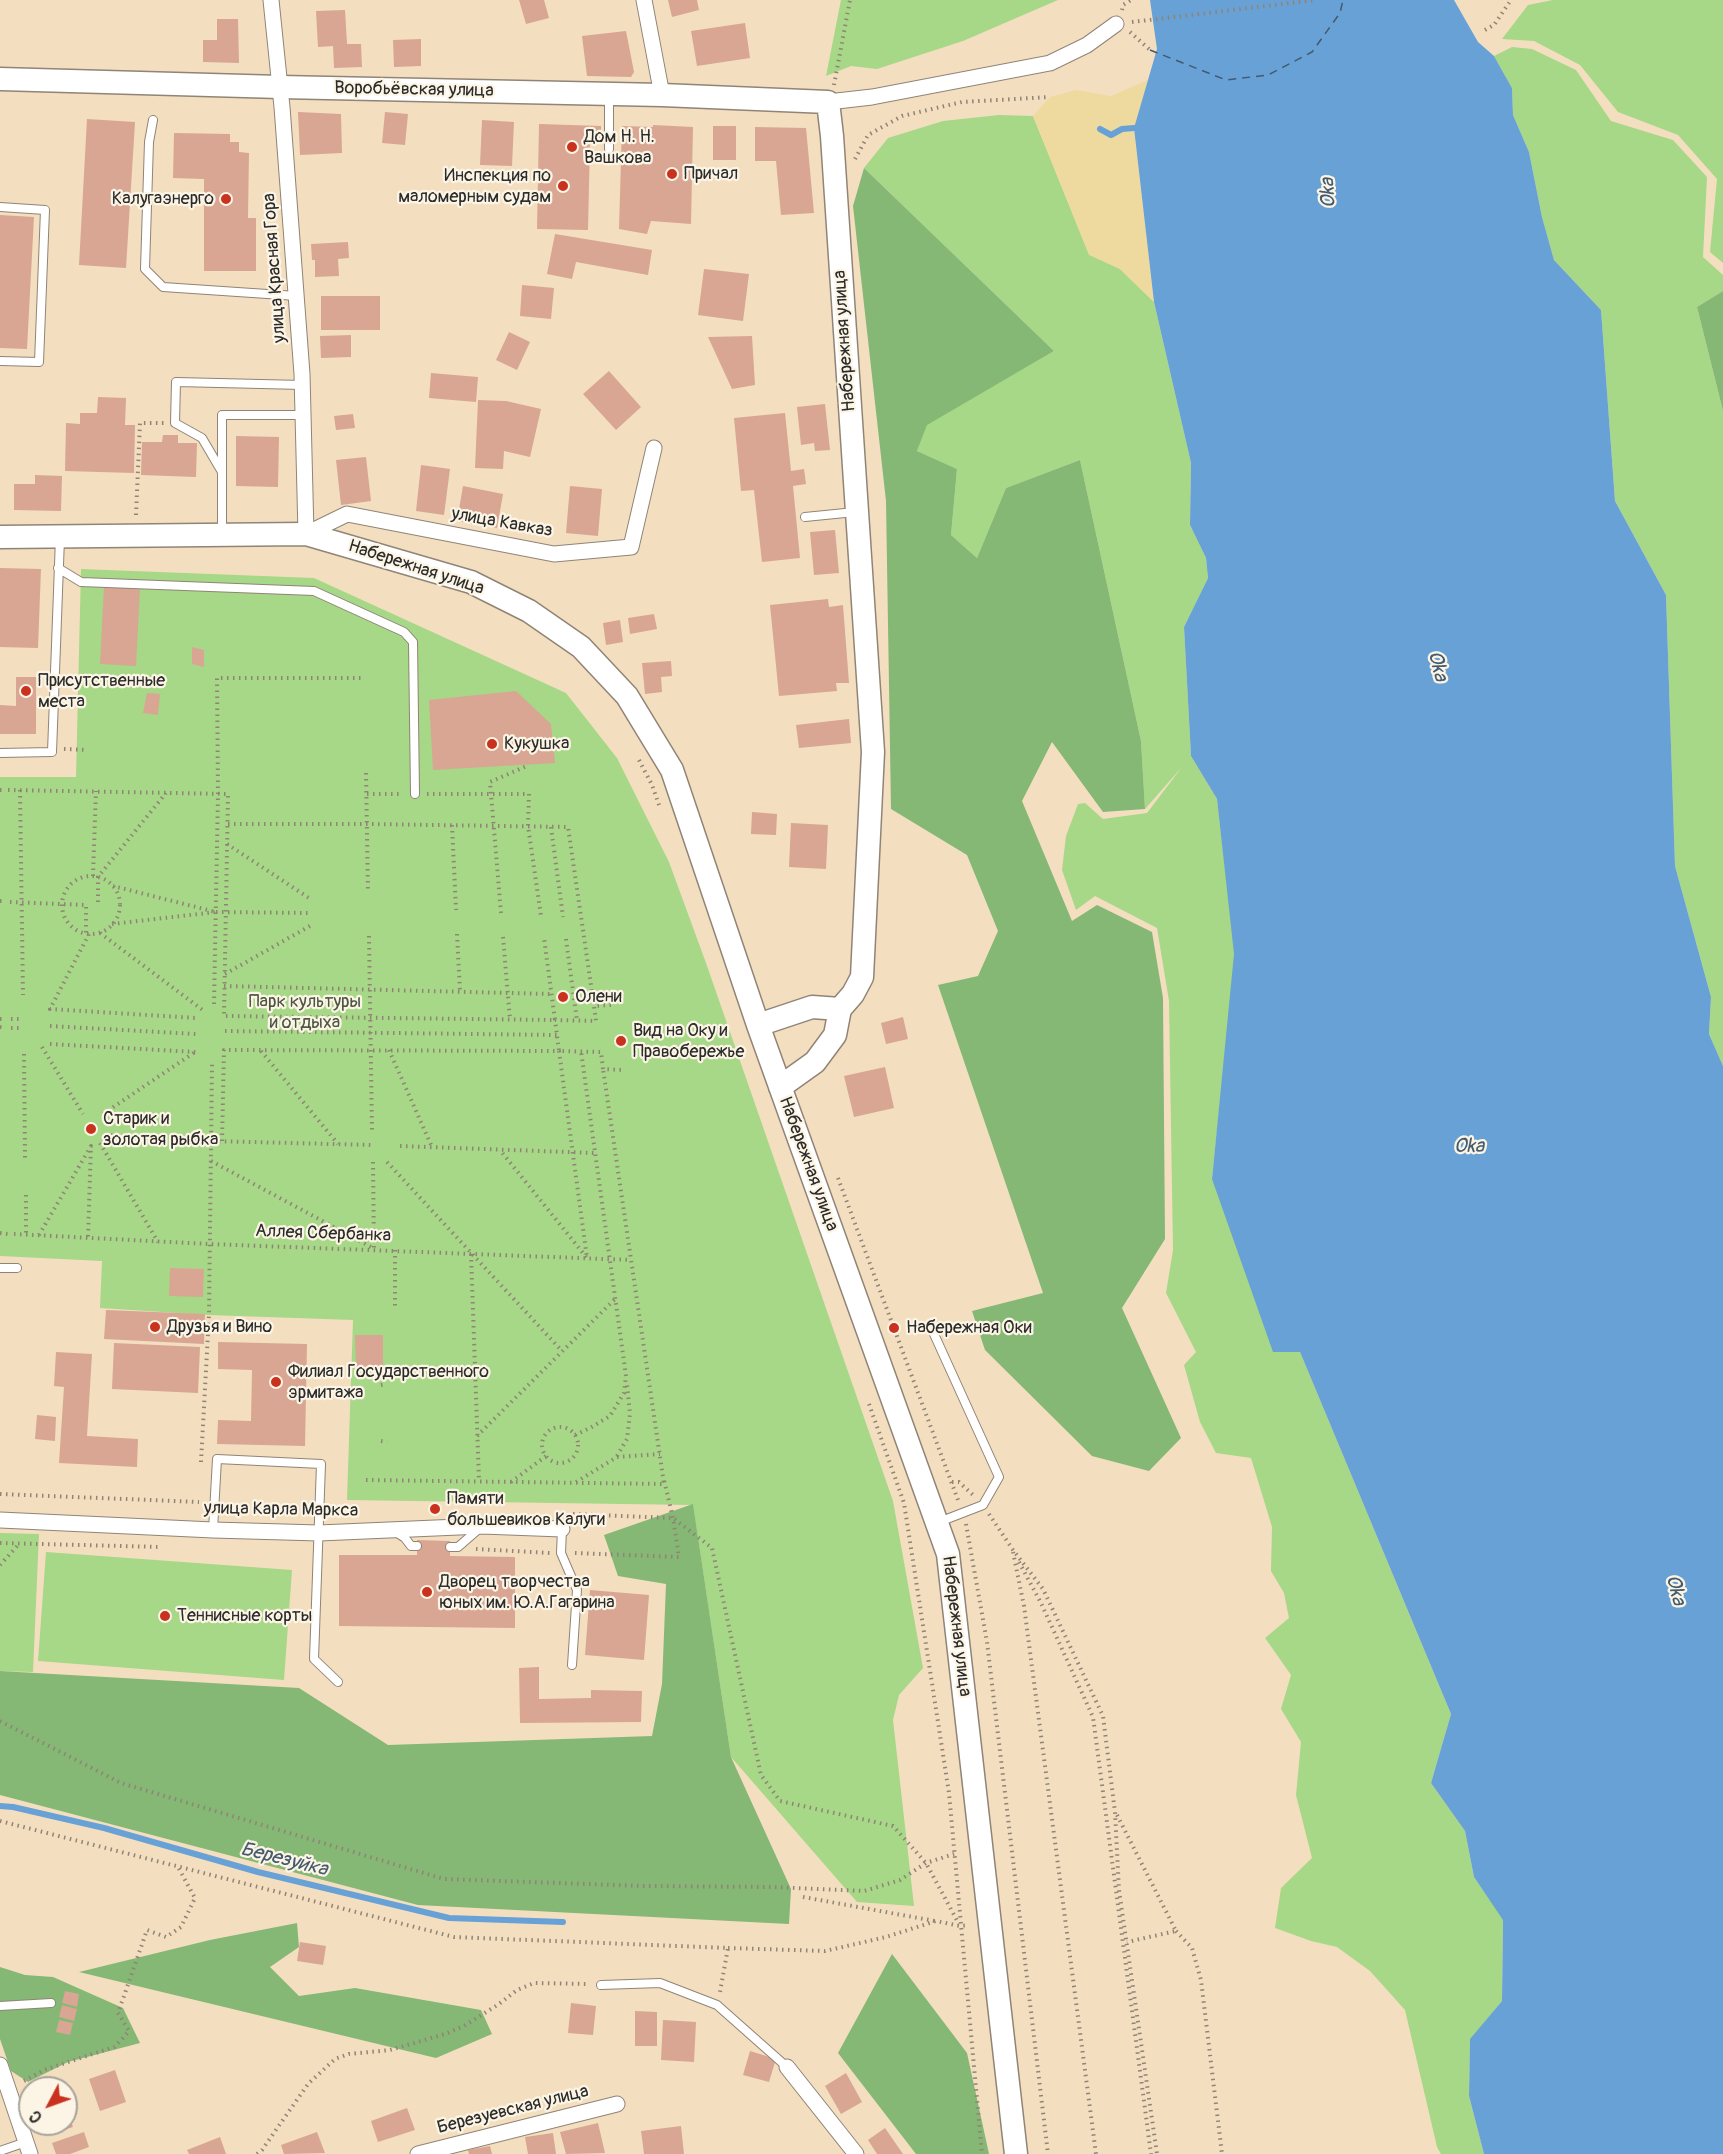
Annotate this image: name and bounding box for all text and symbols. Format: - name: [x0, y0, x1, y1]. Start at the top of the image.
- street label: Воробьёвская улица: [334, 78, 494, 102]
- place label: Дом Н. Н. Вашкова: [584, 126, 655, 168]
- marker: Дом Н. Н. Вашкова: [565, 140, 579, 154]
- place label: Причал: [684, 163, 738, 185]
- place label: Инспекция по маломерным судам: [398, 165, 551, 207]
- marker: Причал: [665, 167, 679, 181]
- water label: Oka: [1316, 177, 1342, 209]
- marker: Инспекция по маломерным судам: [556, 179, 570, 193]
- place label: Калугаэнерго: [112, 188, 214, 210]
- marker: Калугаэнерго: [219, 192, 233, 206]
- street label: улица Красная Гора: [259, 192, 291, 344]
- street label: Набережная улица: [829, 269, 861, 413]
- street label: улица Кавказ: [450, 503, 554, 543]
- street label: Набережная улица: [345, 536, 487, 600]
- water label: Oka: [1422, 648, 1452, 684]
- place label: Присутственные места: [38, 670, 165, 712]
- marker: Присутственные места: [19, 684, 33, 698]
- place label: Кукушка: [504, 733, 569, 755]
- marker: Кукушка: [485, 737, 499, 751]
- place label: Олени: [575, 986, 622, 1008]
- marker: Олени: [556, 990, 570, 1004]
- park label: Парк культуры и отдыха: [249, 991, 361, 1034]
- place label: Вид на Оку и Правобережье: [633, 1020, 744, 1062]
- marker: Вид на Оку и Правобережье: [614, 1034, 628, 1048]
- street label: Набережная улица: [774, 1094, 842, 1234]
- place label: Старик и золотая рыбка: [103, 1108, 218, 1150]
- marker: Старик и золотая рыбка: [84, 1122, 98, 1136]
- water label: Oka: [1454, 1135, 1484, 1159]
- street label: Аллея Сбербанка: [255, 1221, 391, 1247]
- place label: Друзья и Вино: [167, 1316, 272, 1338]
- place label: Набережная Оки: [906, 1317, 1032, 1339]
- marker: Друзья и Вино: [148, 1320, 162, 1334]
- marker: Набережная Оки: [887, 1321, 901, 1335]
- place label: Филиал Государственного эрмитажа: [288, 1361, 489, 1404]
- marker: Филиал Государственного эрмитажа: [269, 1375, 283, 1389]
- place label: Памяти большевиков Калуги: [447, 1488, 605, 1530]
- street label: улица Карла Маркса: [204, 1498, 358, 1522]
- marker: Памяти большевиков Калуги: [428, 1502, 442, 1516]
- street label: Набережная улица: [937, 1554, 975, 1698]
- place label: Дворец творчества юных им. Ю.А.Гагарина: [439, 1571, 615, 1614]
- water label: Oka: [1660, 1572, 1690, 1608]
- marker: Дворец творчества юных им. Ю.А.Гагарина: [420, 1585, 434, 1599]
- place label: Теннисные корты: [177, 1605, 312, 1627]
- marker: Теннисные корты: [158, 1609, 172, 1623]
- water label: Березуйка: [238, 1838, 330, 1882]
- north arrow: [18, 2076, 78, 2136]
- street label: Березуевская улица: [435, 2081, 591, 2139]
- text: С: [25, 2106, 47, 2127]

